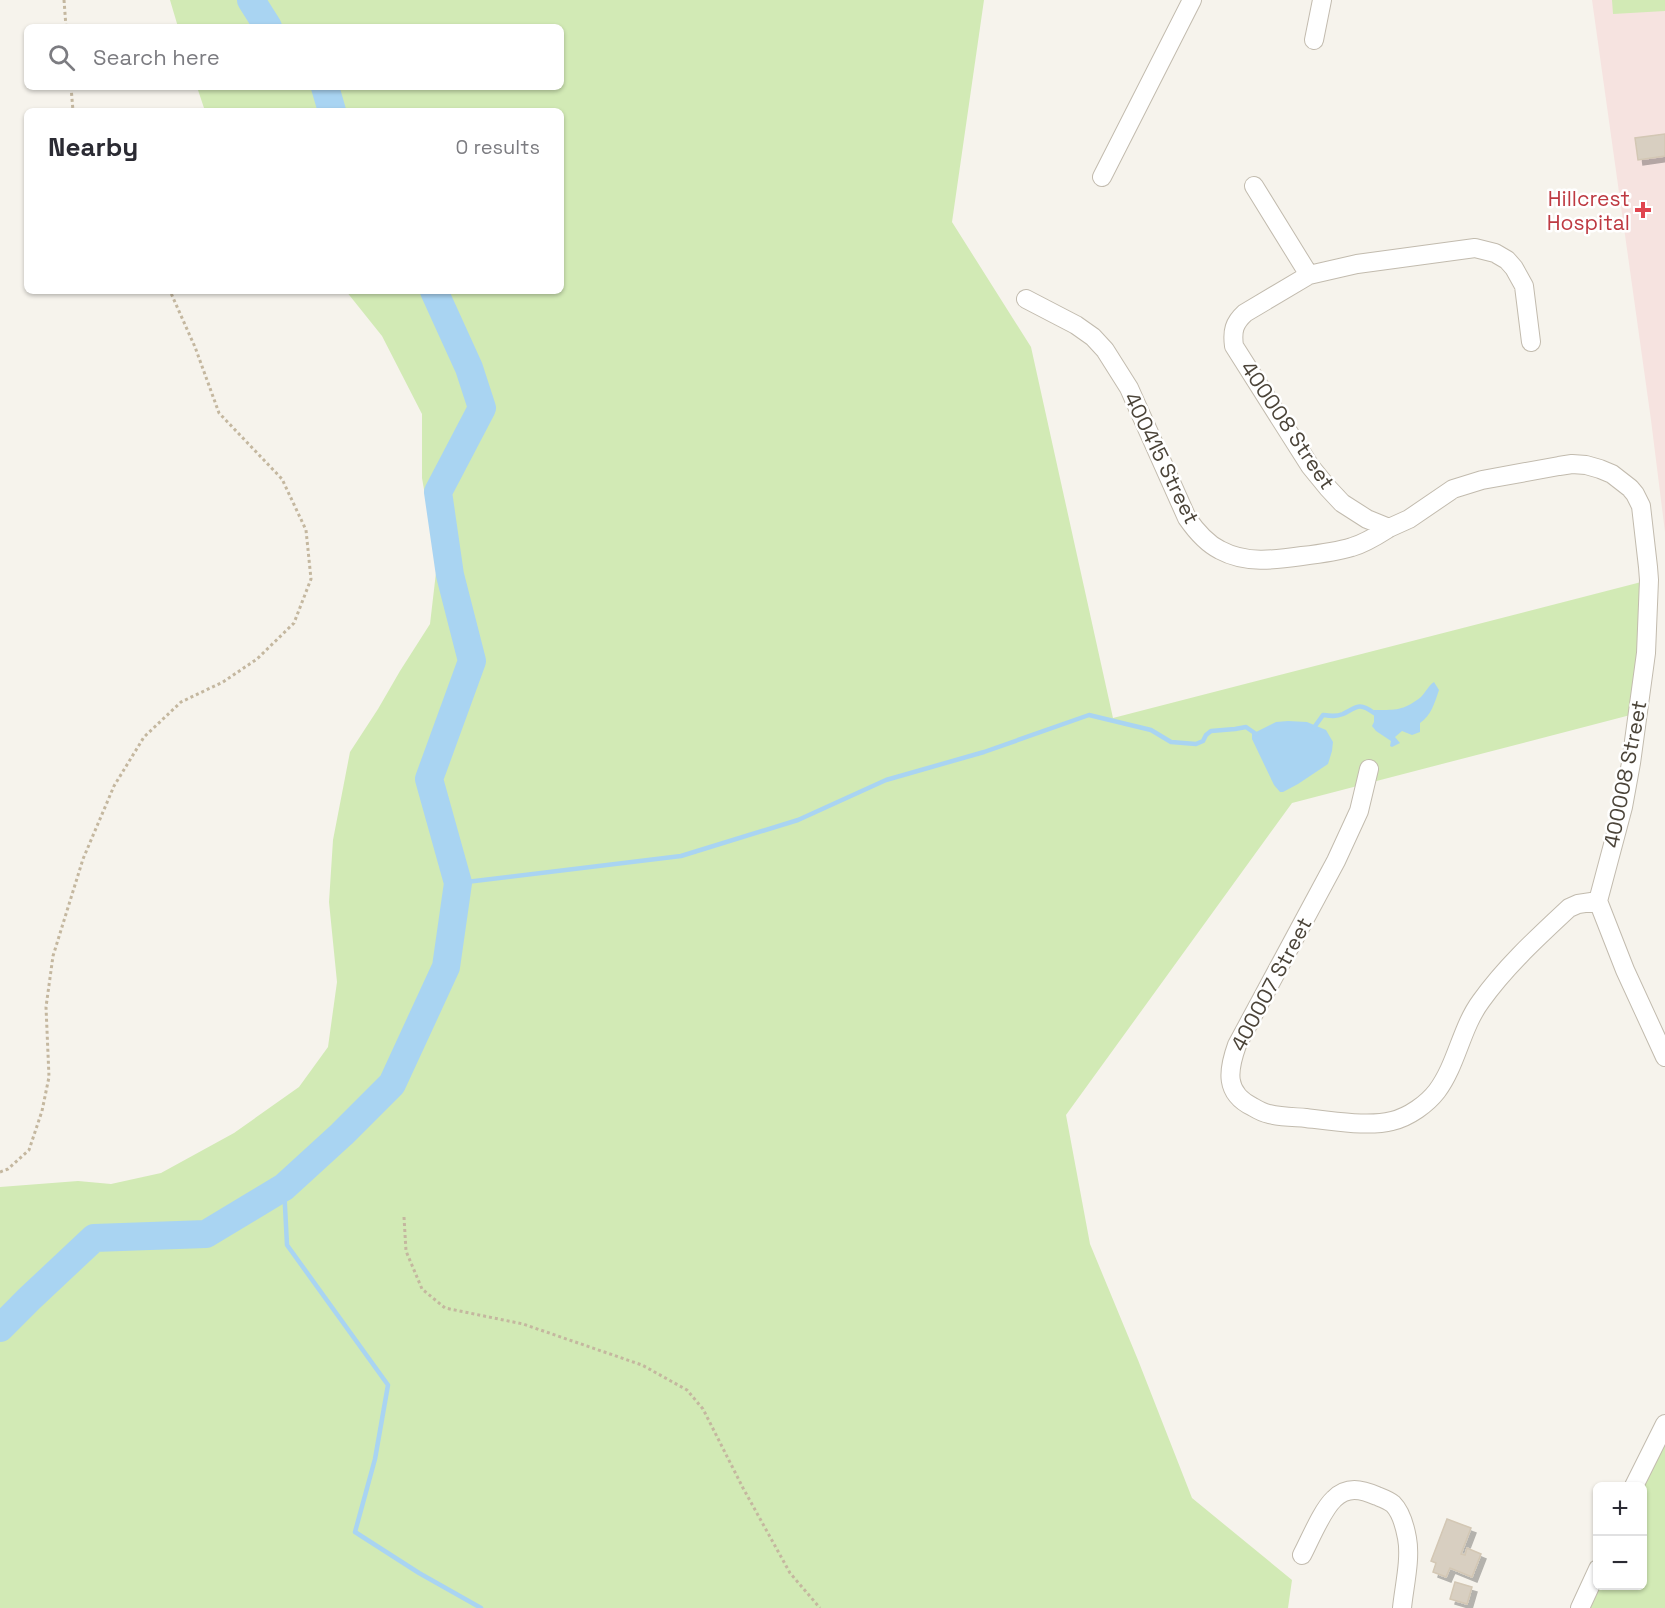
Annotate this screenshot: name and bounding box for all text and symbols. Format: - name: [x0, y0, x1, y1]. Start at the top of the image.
- search box: [24, 24, 564, 90]
- icon: search: [45, 41, 78, 74]
- text: Search here: [93, 43, 220, 71]
- text: Nearby: [48, 130, 138, 164]
- text: 0 results: [456, 134, 540, 160]
- place label: Hillcrest Hospital: [1547, 185, 1630, 236]
- marker: Hillcrest Hospital: [1634, 201, 1652, 219]
- street label: 400008 Street: [1235, 355, 1341, 495]
- street label: 400415 Street: [1118, 388, 1206, 528]
- street label: 400008 Street: [1597, 698, 1653, 850]
- street label: 400007 Street: [1224, 912, 1318, 1056]
- map controls: [1593, 1482, 1647, 1590]
- button: +: [1593, 1482, 1647, 1536]
- button: −: [1593, 1536, 1647, 1590]

